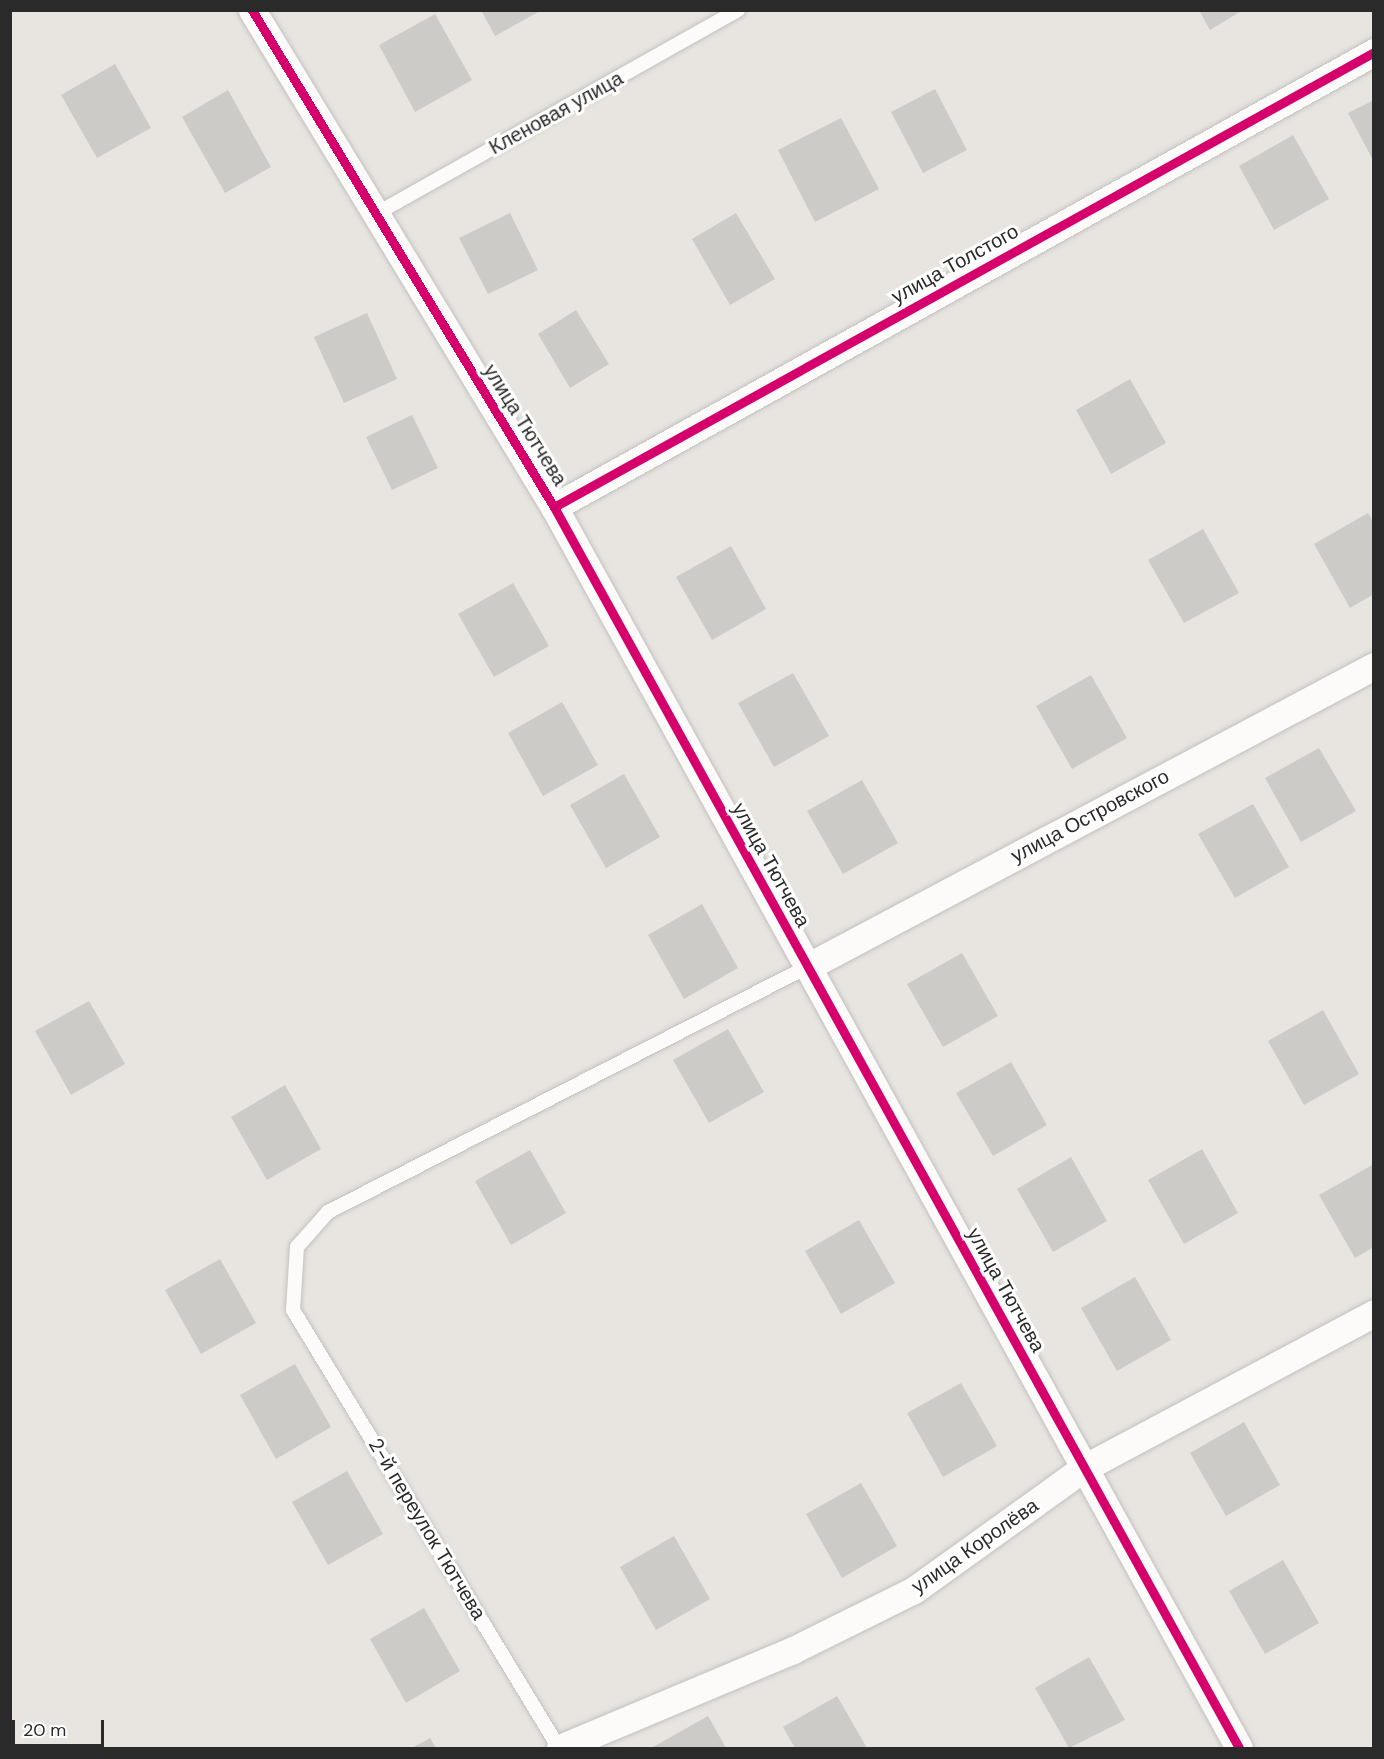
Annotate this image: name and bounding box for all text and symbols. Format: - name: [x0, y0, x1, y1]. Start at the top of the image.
- street label: Кленовая улица: [485, 66, 627, 160]
- street label: улица Толстого: [887, 219, 1023, 309]
- street label: улица Тютчева: [478, 360, 572, 490]
- street label: улица Островского: [1007, 764, 1173, 868]
- street label: улица Тютчева: [727, 799, 815, 931]
- street label: улица Тютчева: [962, 1224, 1050, 1356]
- street label: 2-й переулок Тютчева: [363, 1434, 491, 1624]
- street label: улица Королёва: [907, 1493, 1043, 1599]
- scale bar: [15, 1708, 106, 1746]
- text: 20 m: [23, 1718, 66, 1742]

